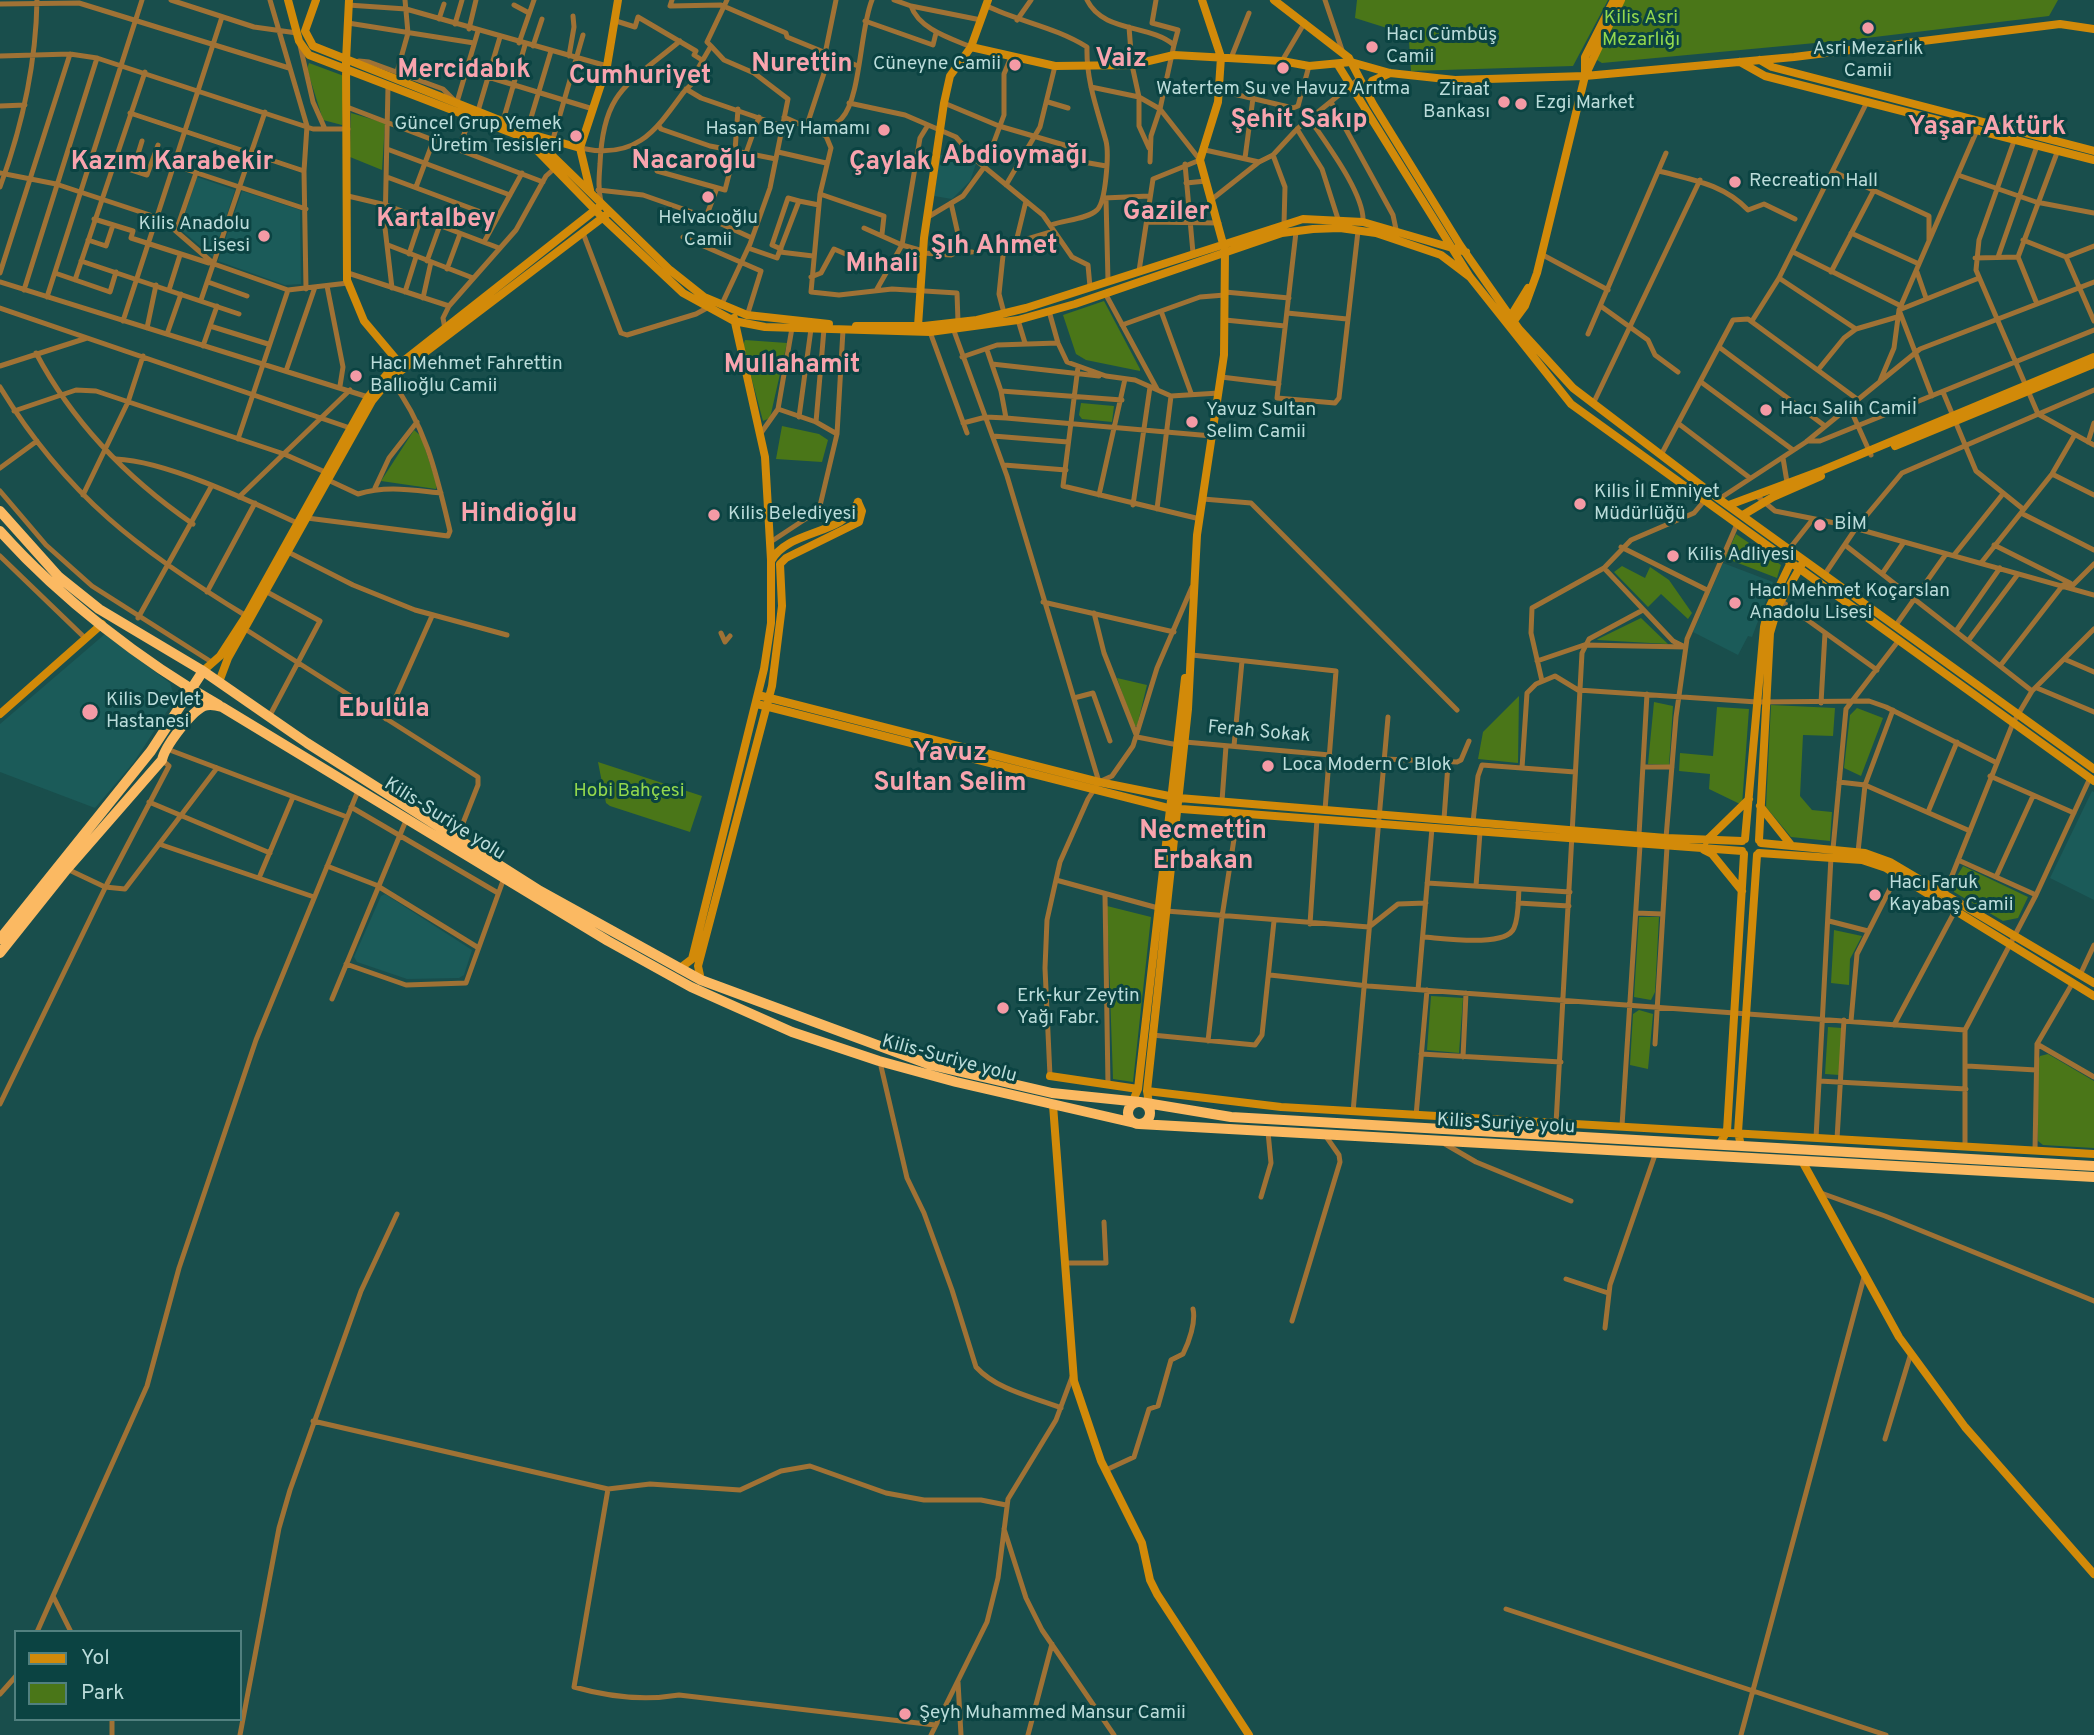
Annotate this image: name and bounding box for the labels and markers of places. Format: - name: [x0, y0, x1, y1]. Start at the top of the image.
- marker: Asri Mezarlık Camii: [1860, 20, 1876, 36]
- place label: Hacı Cümbüş Camii: [1386, 25, 1497, 69]
- marker: Hacı Cümbüş Camii: [1364, 39, 1380, 55]
- place label: Asri Mezarlık Camii: [1813, 39, 1923, 83]
- place label: Cüneyne Camii: [873, 54, 1001, 76]
- marker: Cüneyne Camii: [1007, 57, 1023, 73]
- marker: Watertem Su ve Havuz Arıtma: [1275, 60, 1291, 76]
- place label: Watertem Su ve Havuz Arıtma: [1156, 79, 1410, 101]
- place label: Ziraat Bankası: [1423, 80, 1490, 124]
- place label: Ezgi Market: [1535, 93, 1635, 115]
- marker: Ziraat Bankası: [1496, 94, 1512, 110]
- marker: Ezgi Market: [1513, 96, 1529, 112]
- place label: Güncel Grup Yemek Üretim Tesisleri: [394, 114, 562, 158]
- place label: Hasan Bey Hamamı: [706, 119, 870, 141]
- marker: Hasan Bey Hamamı: [876, 122, 892, 138]
- marker: Güncel Grup Yemek Üretim Tesisleri: [568, 128, 584, 144]
- place label: Recreation Hall: [1749, 171, 1878, 193]
- marker: Recreation Hall: [1727, 174, 1743, 190]
- marker: Helvacıoğlu Camii: [700, 189, 716, 205]
- place label: Helvacıoğlu Camii: [658, 208, 758, 252]
- place label: Kilis Anadolu Lisesi: [139, 214, 250, 258]
- marker: Kilis Anadolu Lisesi: [256, 228, 272, 244]
- place label: Hacı Mehmet Fahrettin Ballıoğlu Camii: [370, 354, 563, 398]
- marker: Hacı Mehmet Fahrettin Ballıoğlu Camii: [348, 368, 364, 384]
- place label: Hacı Salih Camiİ: [1780, 399, 1917, 421]
- place label: Yavuz Sultan Selim Camii: [1206, 400, 1316, 444]
- marker: Hacı Salih Camiİ: [1758, 402, 1774, 418]
- marker: Yavuz Sultan Selim Camii: [1184, 414, 1200, 430]
- place label: Kilis İl Emniyet Müdürlüğü: [1594, 482, 1720, 526]
- marker: Kilis İl Emniyet Müdürlüğü: [1572, 496, 1588, 512]
- place label: Kilis Belediyesi: [728, 504, 856, 526]
- marker: Kilis Belediyesi: [706, 507, 722, 523]
- place label: BİM: [1834, 514, 1867, 536]
- marker: BİM: [1812, 517, 1828, 533]
- place label: Kilis Adliyesi: [1687, 545, 1794, 567]
- marker: Kilis Adliyesi: [1665, 548, 1681, 564]
- place label: Hacı Mehmet Koçarslan Anadolu Lisesi: [1749, 581, 1950, 625]
- marker: Hacı Mehmet Koçarslan Anadolu Lisesi: [1727, 595, 1743, 611]
- place label: Kilis Devlet Hastanesi: [106, 690, 201, 734]
- marker: Kilis Devlet Hastanesi: [80, 702, 100, 722]
- place label: Loca Modern C Blok: [1282, 755, 1452, 777]
- marker: Loca Modern C Blok: [1260, 758, 1276, 774]
- place label: Hacı Faruk Kayabaş Camii: [1889, 873, 2013, 917]
- marker: Hacı Faruk Kayabaş Camii: [1867, 887, 1883, 903]
- place label: Erk-kur Zeytin Yağı Fabr.: [1017, 986, 1140, 1030]
- marker: Erk-kur Zeytin Yağı Fabr.: [995, 1000, 1011, 1016]
- place label: Şeyh Muhammed Mansur Camii: [919, 1703, 1186, 1725]
- marker: Şeyh Muhammed Mansur Camii: [897, 1706, 913, 1722]

